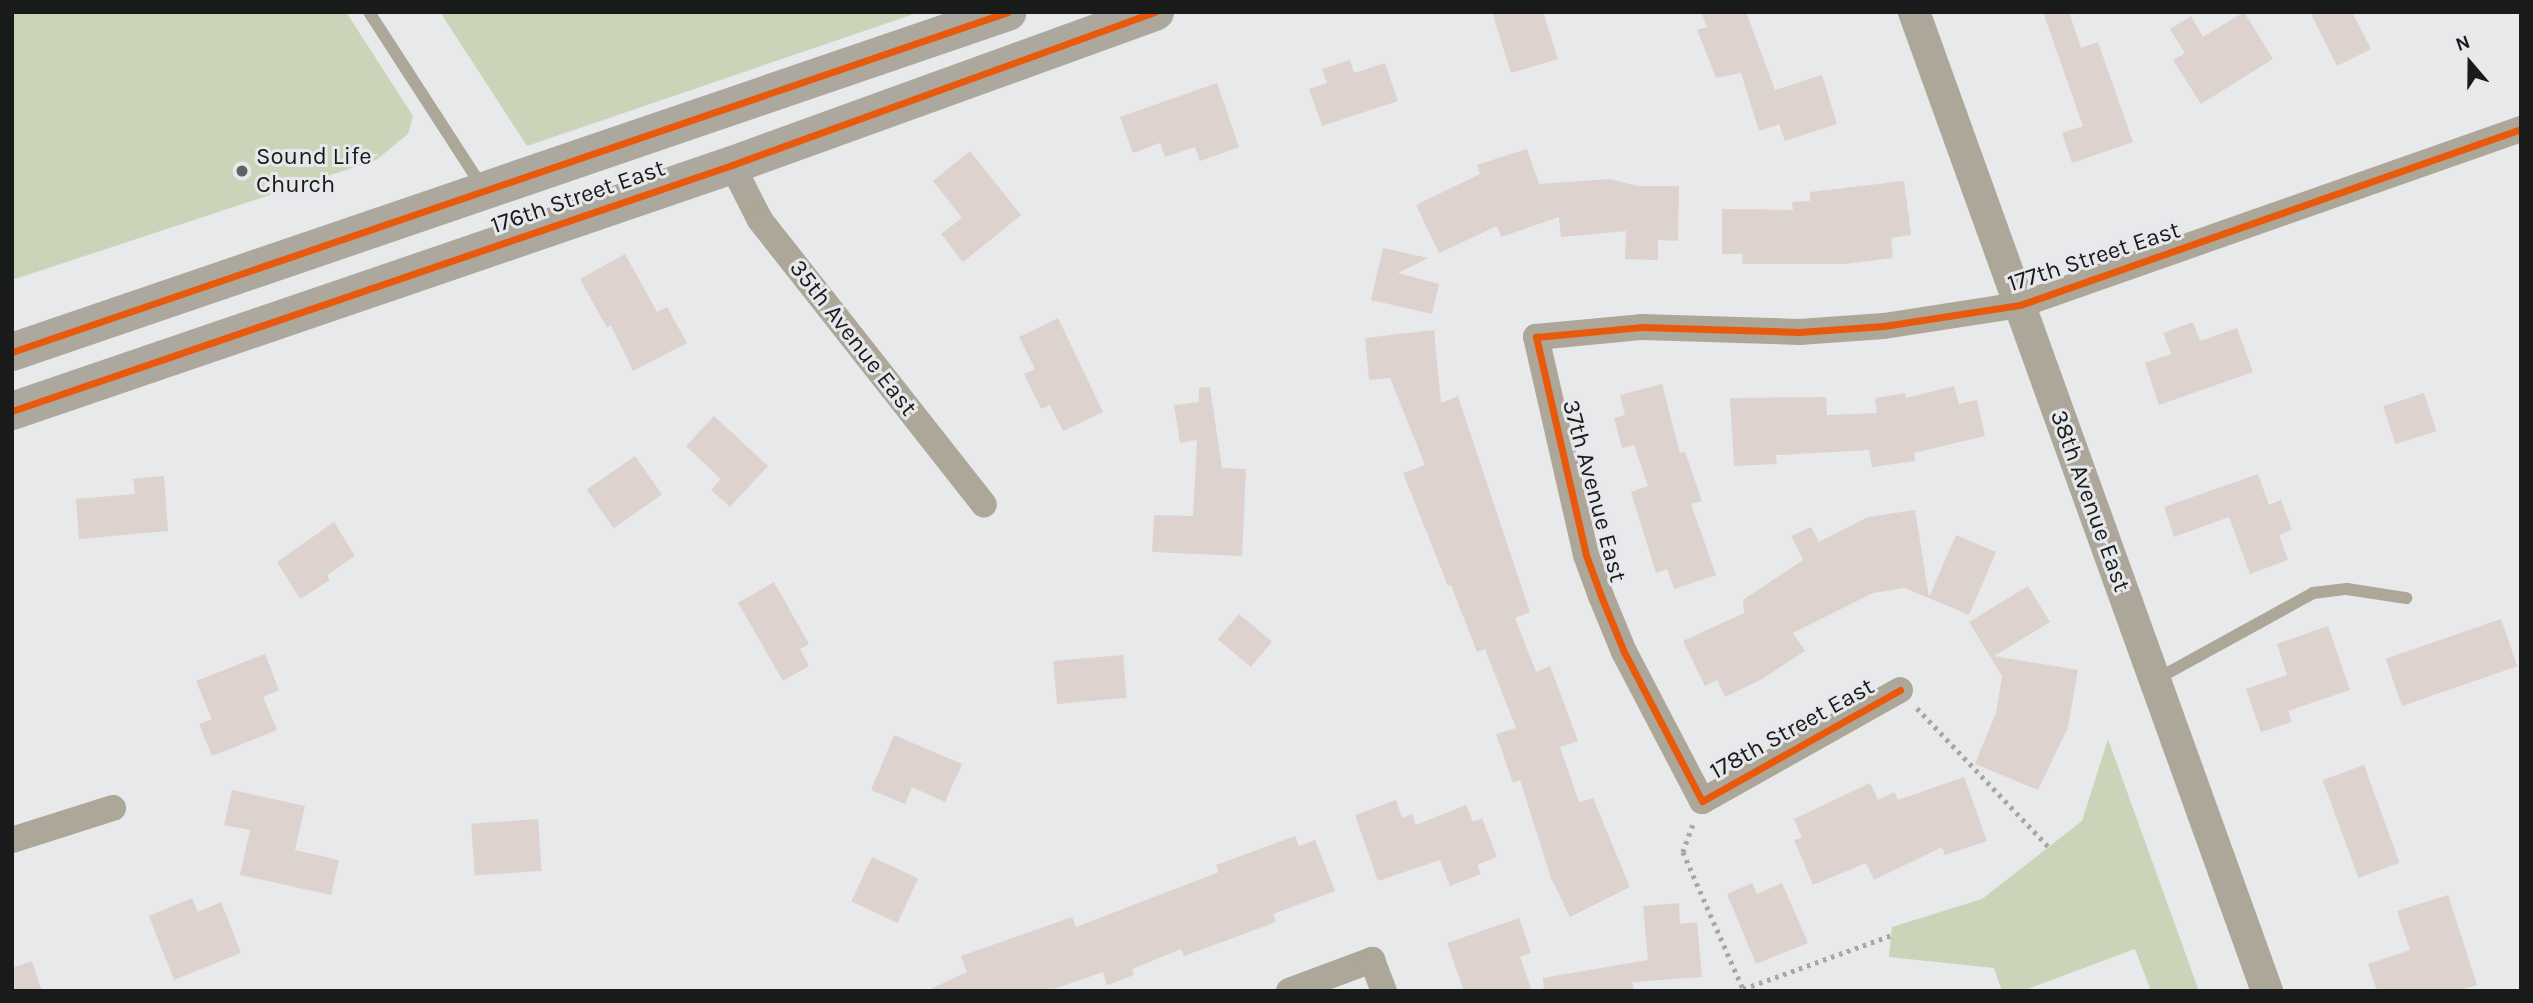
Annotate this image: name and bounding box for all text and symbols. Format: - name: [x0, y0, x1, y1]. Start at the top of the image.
- north arrow: [2435, 28, 2505, 98]
- text: N: [2453, 31, 2473, 56]
- place label: Sound Life Church: [256, 143, 371, 199]
- street label: 176th Street East: [487, 154, 669, 240]
- marker: Sound Life Church: [234, 163, 250, 179]
- street label: 177th Street East: [2004, 216, 2184, 298]
- street label: 35th Avenue East: [783, 254, 923, 422]
- street label: 37th Avenue East: [1556, 397, 1632, 585]
- street label: 38th Avenue East: [2044, 406, 2136, 596]
- street label: 178th Street East: [1705, 672, 1879, 786]

